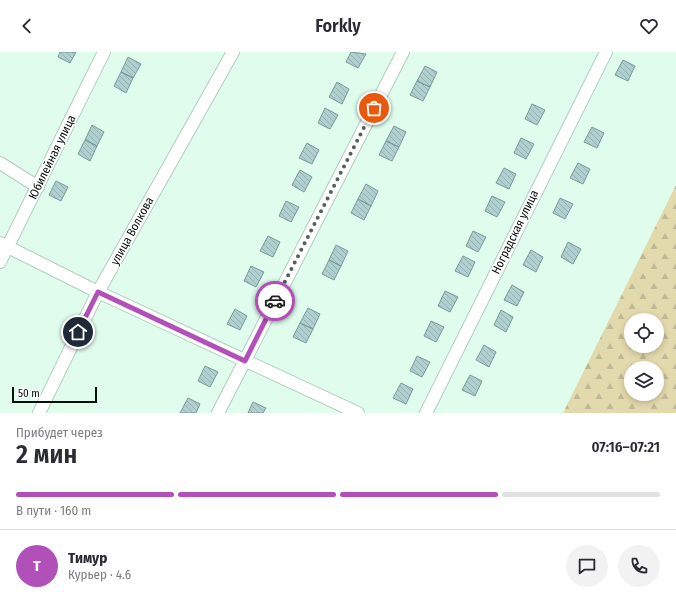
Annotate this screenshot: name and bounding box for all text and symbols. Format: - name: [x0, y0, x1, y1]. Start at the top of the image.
- icon: back: [16, 15, 38, 37]
- text: Forkly: [315, 15, 361, 37]
- icon: heart: [638, 15, 660, 37]
- pin: [357, 91, 391, 125]
- icon: bag: [363, 97, 385, 119]
- street label: Юбилейная улица: [26, 112, 79, 201]
- street label: Ноградская улица: [489, 188, 541, 276]
- street label: улица Волкова: [108, 195, 156, 267]
- courier: [255, 281, 295, 321]
- icon: car: [264, 290, 286, 312]
- map controls: [624, 313, 664, 401]
- button: locate: [624, 313, 664, 353]
- pin: [61, 315, 95, 349]
- icon: home: [67, 321, 89, 343]
- button: layers: [624, 361, 664, 401]
- scale bar: [12, 385, 97, 404]
- text: 50 m: [18, 387, 40, 400]
- text: Прибудет через: [16, 425, 103, 440]
- text: 07:16–07:21: [592, 438, 660, 456]
- text: 2 мин: [16, 439, 77, 470]
- text: В пути · 160 m: [16, 503, 91, 518]
- button: chat: [566, 545, 608, 587]
- button: phone: [618, 545, 660, 587]
- text: Тимур: [68, 549, 107, 567]
- text: Т: [33, 557, 41, 575]
- text: Курьер · 4.6: [68, 567, 131, 582]

